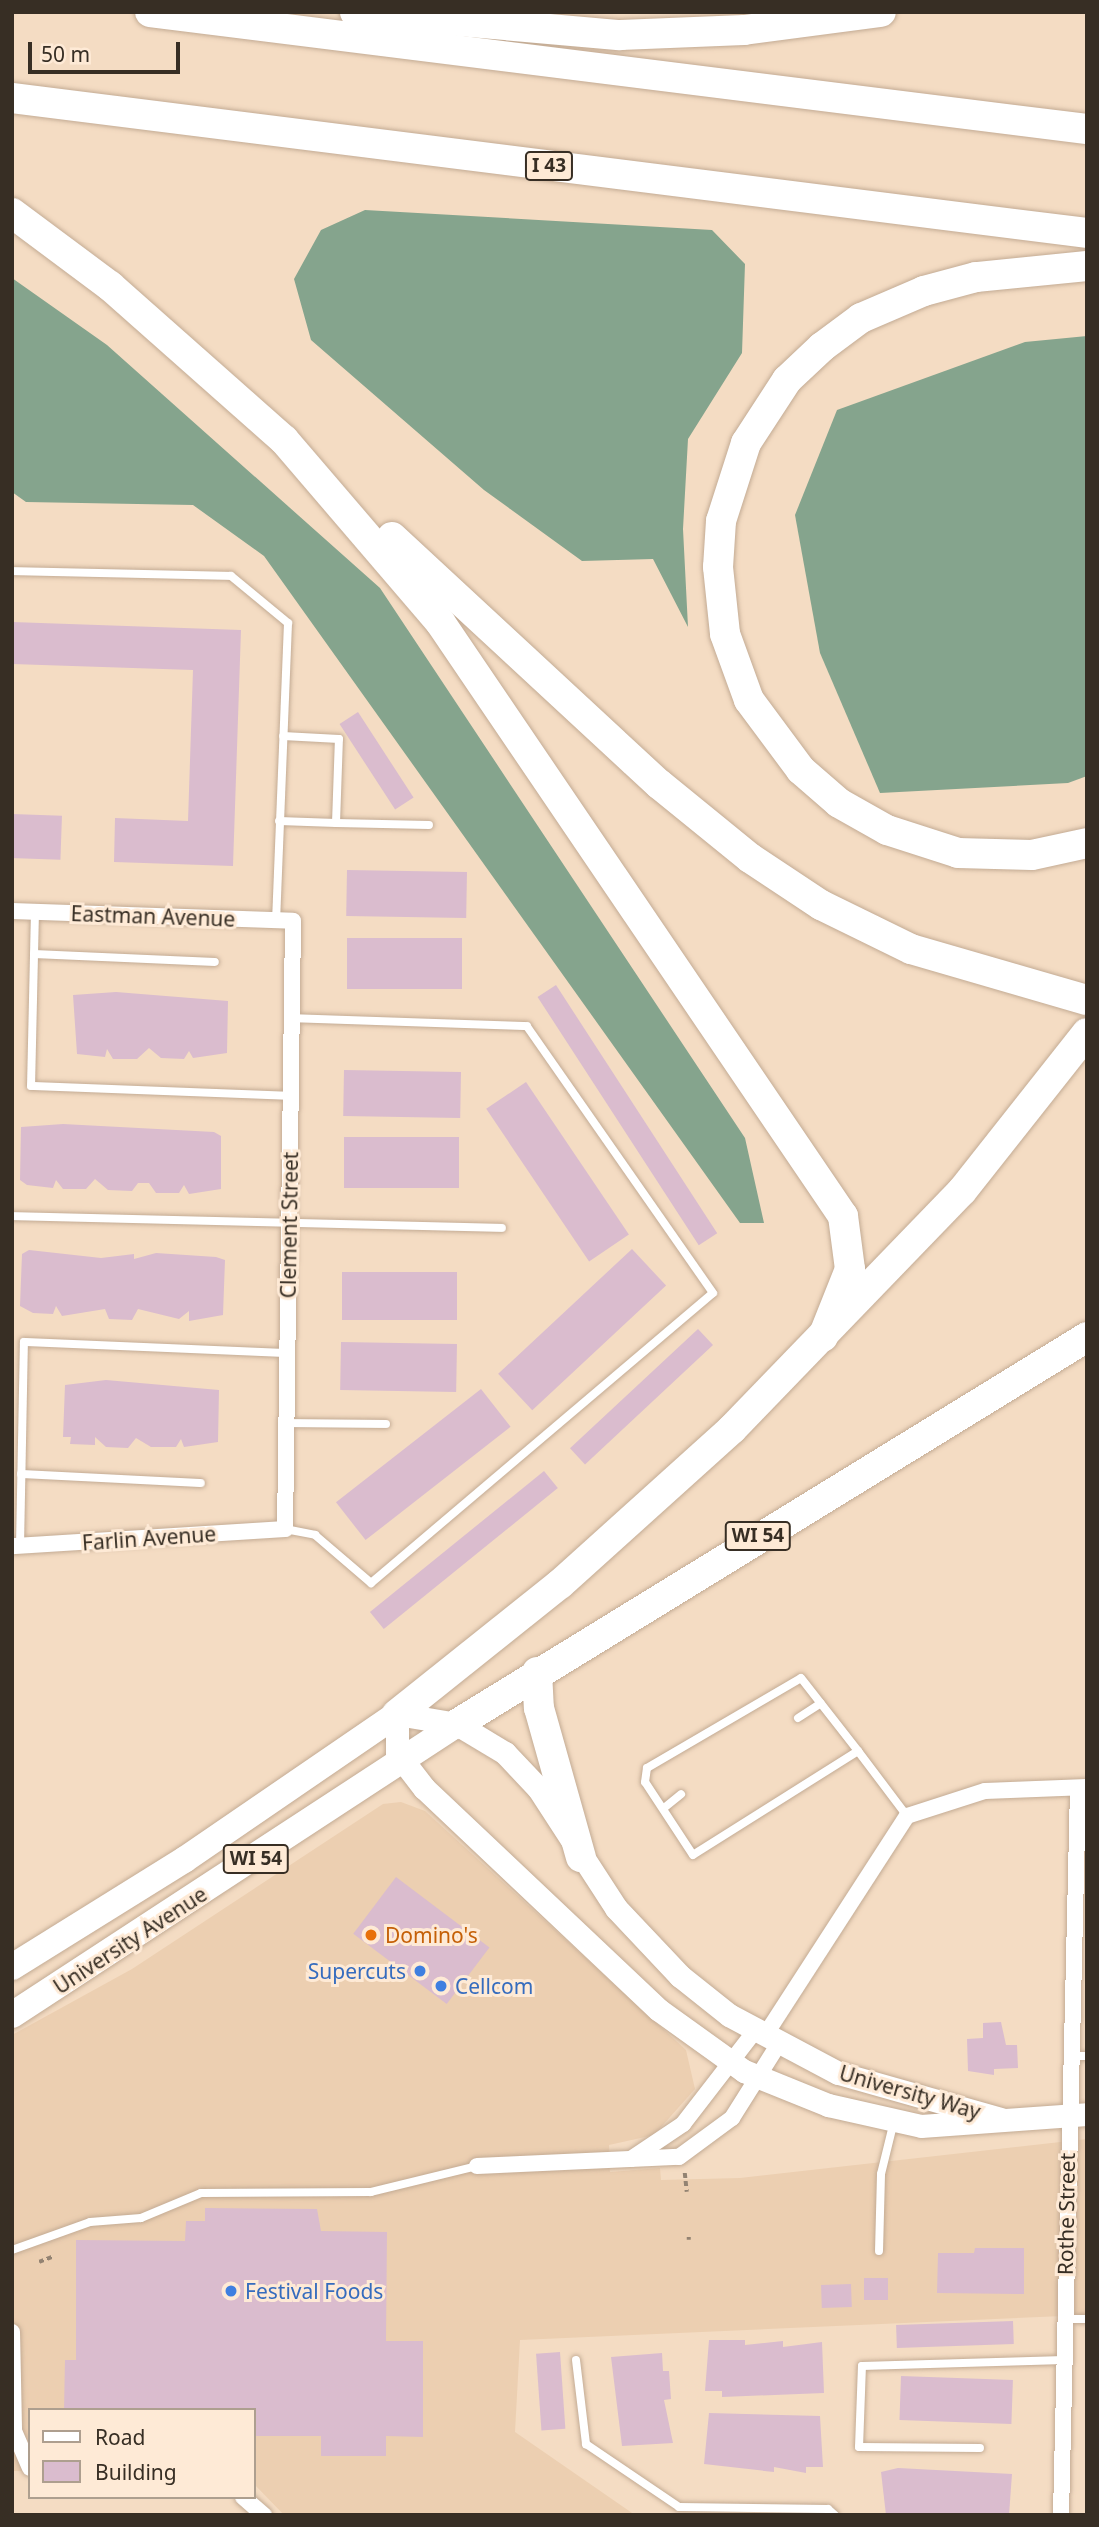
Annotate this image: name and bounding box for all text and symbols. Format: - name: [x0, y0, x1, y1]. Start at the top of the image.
- scale bar: [32, 28, 184, 72]
- text: 50 m: [41, 40, 90, 68]
- road number: I 43: [524, 150, 574, 182]
- street label: Eastman Avenue: [70, 901, 236, 931]
- street label: Clement Street: [275, 1151, 303, 1299]
- road number: WI 54: [725, 1520, 791, 1552]
- street label: Farlin Avenue: [81, 1521, 217, 1555]
- road number: WI 54: [223, 1843, 289, 1874]
- street label: University Avenue: [49, 1881, 211, 1999]
- place label: Domino's: [385, 1922, 478, 1948]
- marker: Domino's: [363, 1927, 379, 1943]
- place label: Supercuts: [308, 1958, 406, 1984]
- marker: Supercuts: [412, 1963, 428, 1979]
- place label: Cellcom: [455, 1973, 533, 1999]
- marker: Cellcom: [433, 1978, 449, 1994]
- street label: University Way: [836, 2060, 984, 2124]
- street label: Rothe Street: [1052, 2153, 1080, 2275]
- place label: Festival Foods: [245, 2278, 383, 2304]
- marker: Festival Foods: [223, 2283, 239, 2299]
- legend: [28, 2408, 256, 2499]
- text: Road: [95, 2423, 145, 2451]
- text: Building: [95, 2458, 177, 2486]

